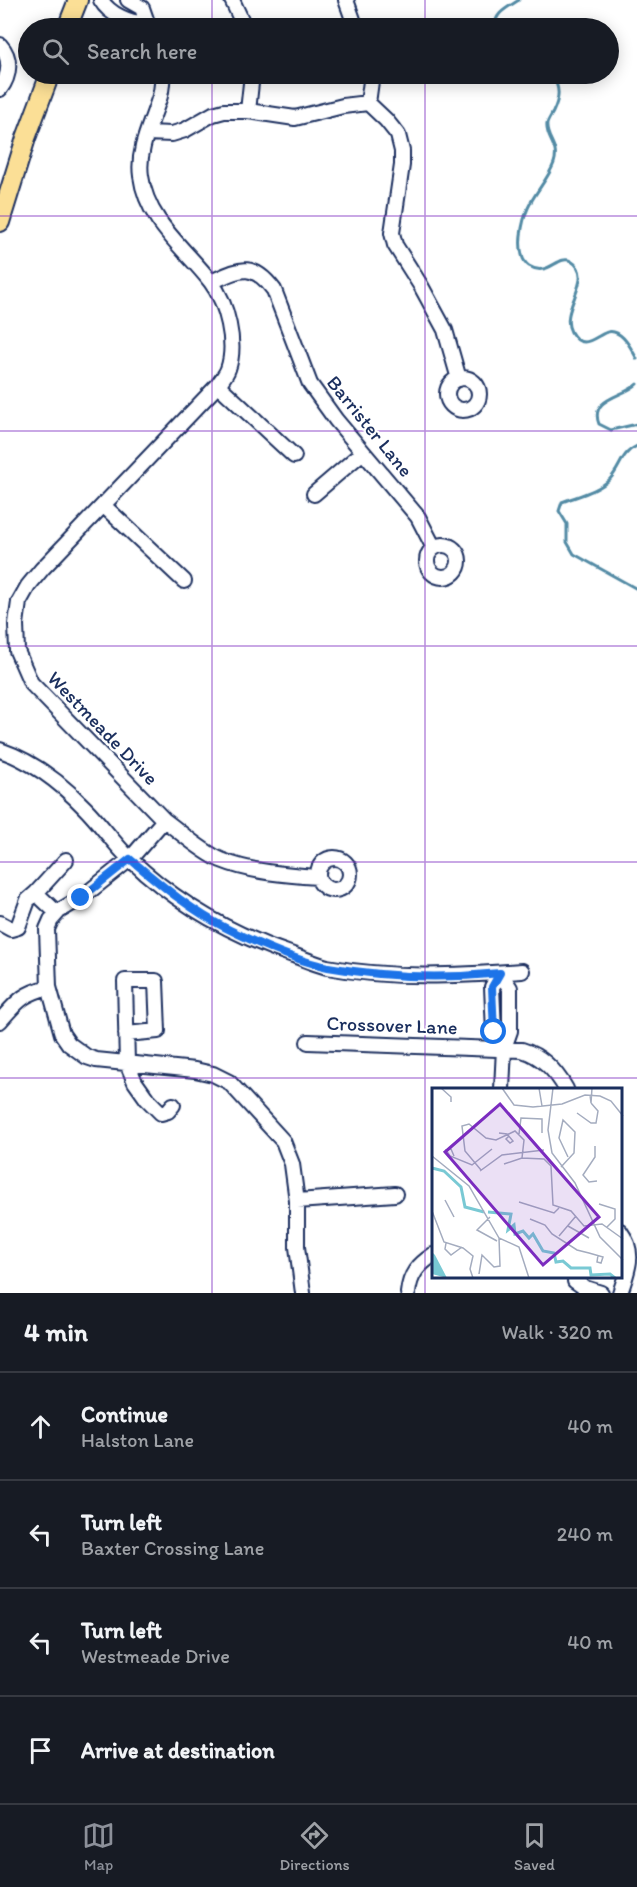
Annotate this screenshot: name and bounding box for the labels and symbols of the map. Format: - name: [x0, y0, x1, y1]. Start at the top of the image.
- street label: Barrister Lane: [322, 370, 418, 482]
- street label: Westmeade Drive: [43, 666, 163, 790]
- route end: [67, 884, 93, 910]
- street label: Crossover Lane: [326, 1011, 458, 1039]
- route start: [480, 1018, 506, 1044]
- inset map: [432, 1088, 622, 1278]

